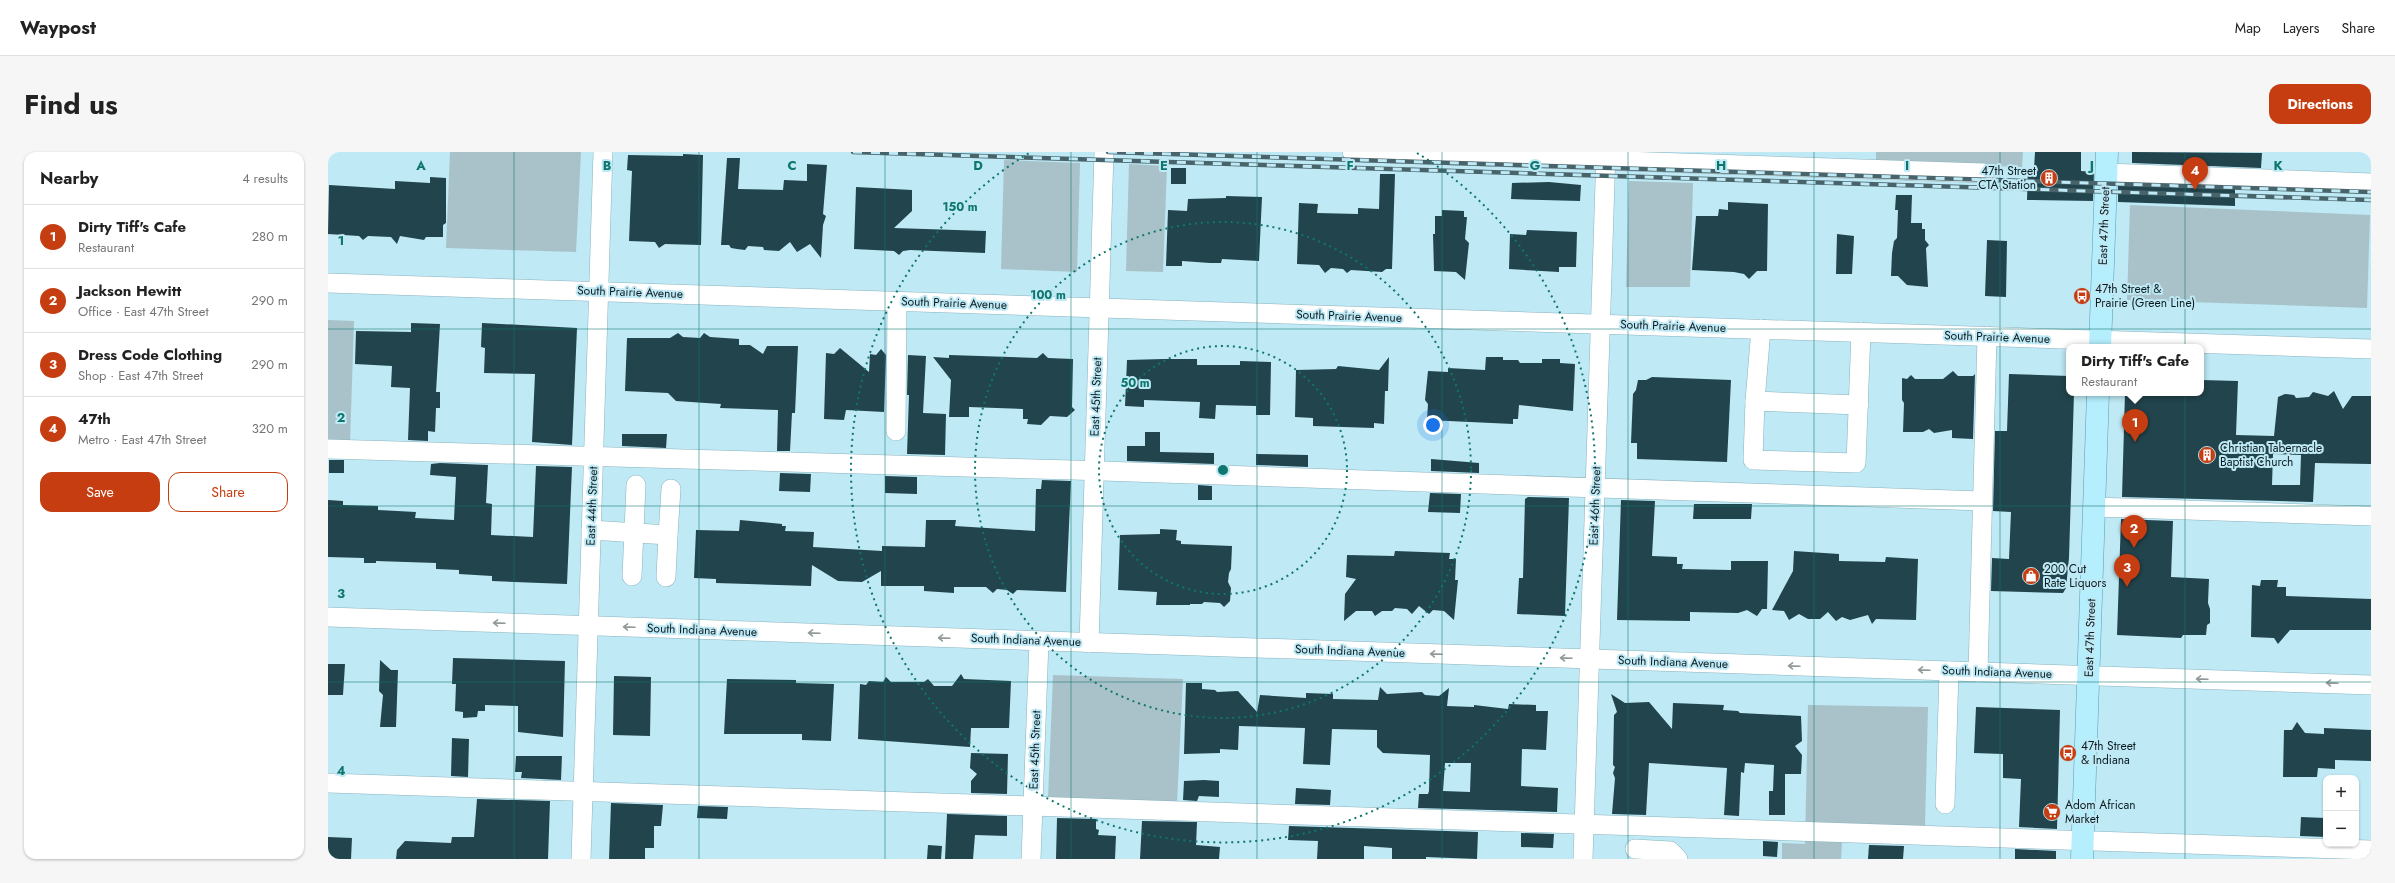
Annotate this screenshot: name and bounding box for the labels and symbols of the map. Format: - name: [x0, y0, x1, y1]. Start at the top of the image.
- text: A: [415, 156, 426, 175]
- text: B: [603, 156, 612, 175]
- text: C: [787, 156, 797, 175]
- text: D: [973, 156, 983, 175]
- text: E: [1160, 156, 1168, 175]
- text: F: [1346, 156, 1354, 175]
- text: G: [1530, 156, 1541, 175]
- text: H: [1716, 156, 1726, 175]
- text: I: [1905, 156, 1909, 175]
- text: J: [2087, 156, 2094, 175]
- text: K: [2273, 156, 2283, 175]
- pin: 4: [2182, 157, 2208, 190]
- place label: 47th Street CTA Station: [1978, 162, 2036, 194]
- building icon: 47th Street CTA Station: [2039, 168, 2059, 188]
- street label: East 47th Street: [2094, 186, 2114, 265]
- text: 150 m: [942, 198, 978, 216]
- text: 1: [338, 231, 344, 250]
- place label: 47th Street & Prairie (Green Line): [2095, 280, 2195, 312]
- street label: South Prairie Avenue: [577, 281, 683, 303]
- text: 100 m: [1030, 286, 1066, 304]
- bus stop icon: 47th Street & Prairie (Green Line): [2072, 286, 2092, 306]
- street label: South Prairie Avenue: [901, 292, 1007, 314]
- street label: South Prairie Avenue: [1296, 305, 1402, 327]
- street label: South Prairie Avenue: [1620, 315, 1726, 337]
- street label: South Prairie Avenue: [1944, 326, 2050, 348]
- street label: East 45th Street: [1086, 357, 1106, 437]
- text: 50 m: [1120, 374, 1150, 392]
- text: 2: [337, 408, 345, 427]
- pin: 1: [2122, 409, 2148, 442]
- your location: [1423, 415, 1443, 435]
- place label: Christian Tabernacle Baptist Church: [2220, 439, 2322, 471]
- building icon: Christian Tabernacle Baptist Church: [2197, 445, 2217, 465]
- centre of rings: [1216, 463, 1230, 477]
- street label: East 44th Street: [582, 466, 602, 546]
- street label: East 46th Street: [1585, 466, 1605, 546]
- pin: 2: [2121, 515, 2147, 548]
- pin: 3: [2114, 554, 2140, 587]
- place label: 200 Cut Rate Liquors: [2044, 560, 2106, 592]
- shop icon: 200 Cut Rate Liquors: [2021, 566, 2041, 586]
- text: 3: [337, 584, 345, 603]
- street label: East 47th Street: [2080, 598, 2100, 677]
- one-way arrow: [493, 619, 506, 627]
- street label: South Indiana Avenue: [647, 619, 757, 641]
- one-way arrow: [623, 624, 636, 631]
- street label: South Indiana Avenue: [971, 629, 1081, 651]
- one-way arrow: [808, 630, 821, 637]
- one-way arrow: [938, 634, 951, 641]
- street label: South Indiana Avenue: [1295, 640, 1405, 662]
- one-way arrow: [1430, 650, 1443, 658]
- street label: South Indiana Avenue: [1618, 651, 1728, 673]
- one-way arrow: [1560, 654, 1573, 662]
- street label: South Indiana Avenue: [1942, 661, 2052, 683]
- one-way arrow: [1788, 662, 1801, 669]
- one-way arrow: [1918, 666, 1931, 674]
- one-way arrow: [2196, 675, 2209, 683]
- one-way arrow: [2326, 680, 2339, 687]
- street label: East 45th Street: [1025, 710, 1045, 790]
- place label: 47th Street & Indiana: [2081, 737, 2136, 769]
- bus stop icon: 47th Street & Indiana: [2058, 743, 2078, 763]
- text: 4: [336, 761, 346, 780]
- place label: Adom African Market: [2065, 796, 2136, 828]
- supermarket icon: Adom African Market: [2042, 802, 2062, 822]

